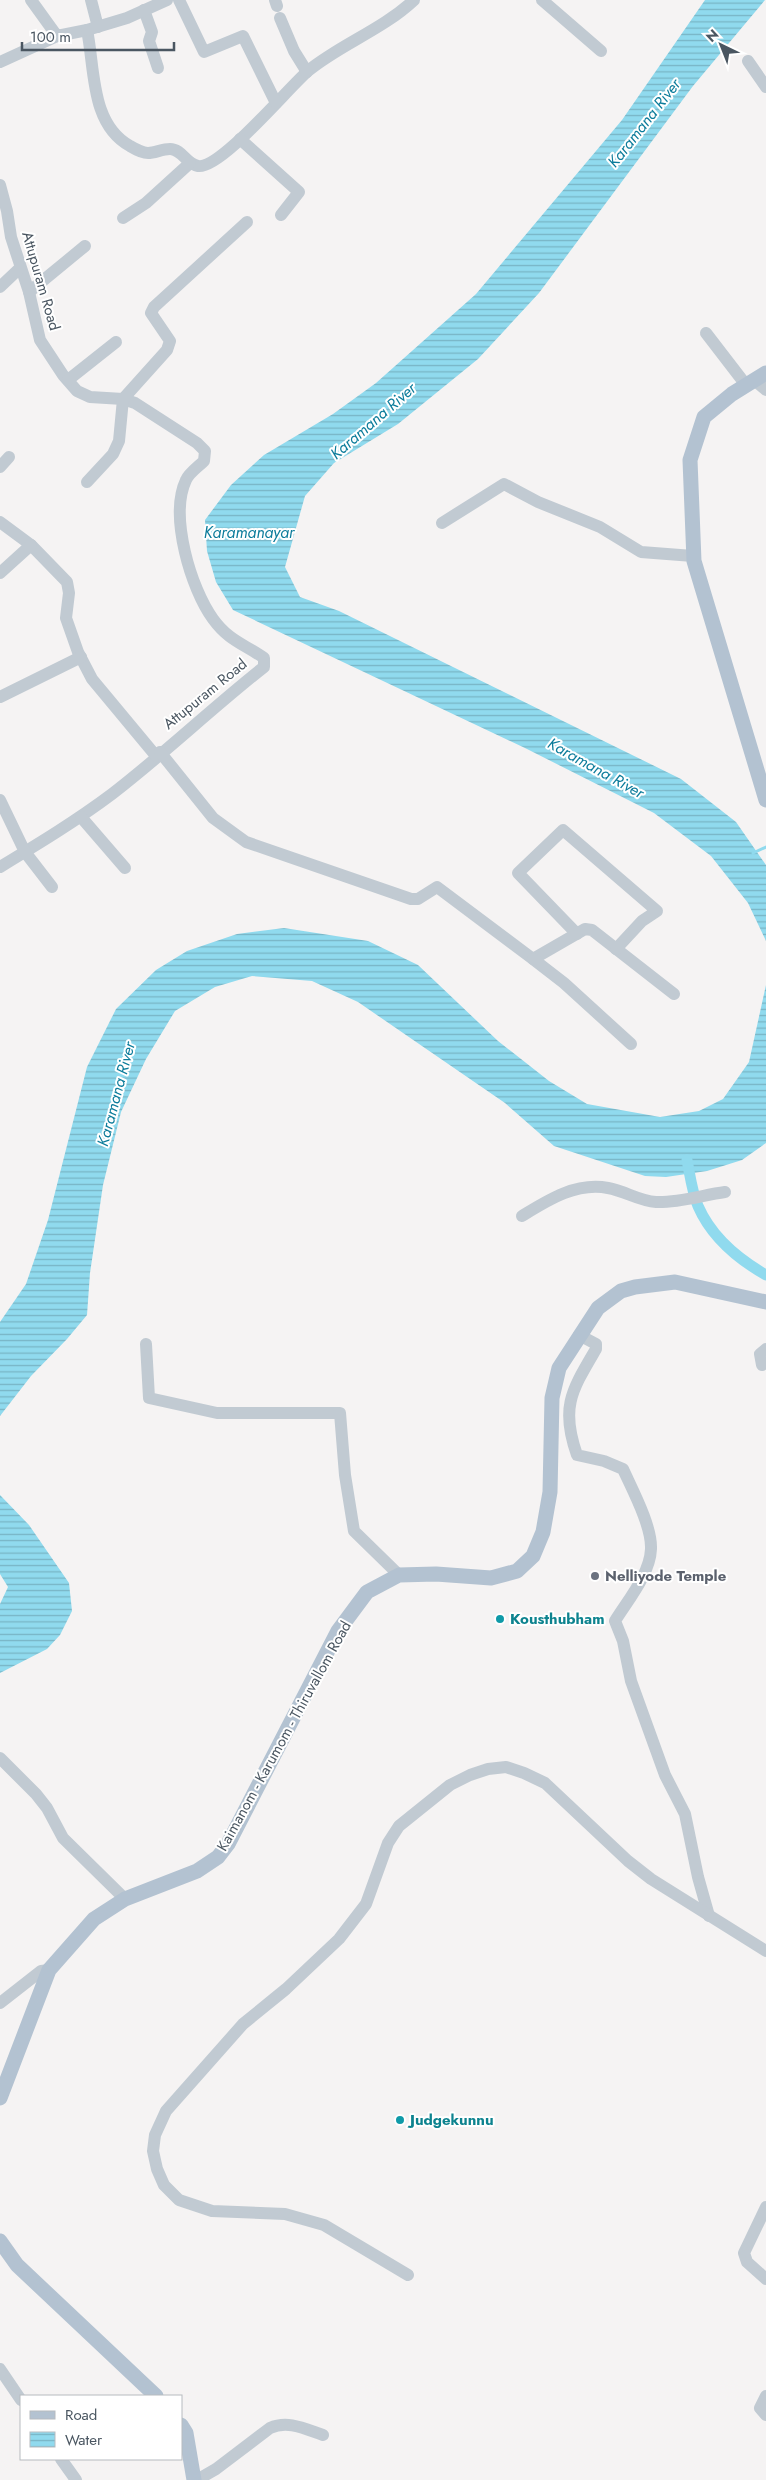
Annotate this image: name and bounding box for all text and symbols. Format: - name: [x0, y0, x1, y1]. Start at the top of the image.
- scale bar: [22, 20, 175, 52]
- north arrow: [696, 20, 746, 70]
- text: N: [701, 24, 723, 47]
- text: 100 m: [30, 26, 71, 48]
- water label: Karamana River: [602, 72, 687, 172]
- street label: Attupuram Road: [16, 229, 66, 333]
- water label: Karamana River: [325, 376, 422, 465]
- water label: Karamanayar: [204, 521, 296, 544]
- street label: Attupuram Road: [158, 653, 252, 735]
- water label: Karamana River: [544, 732, 650, 805]
- water label: Karamana River: [91, 1038, 141, 1149]
- place label: Nelliyode Temple: [605, 1565, 727, 1587]
- marker: Nelliyode Temple: [589, 1570, 601, 1582]
- place label: Kousthubham: [510, 1608, 604, 1630]
- marker: Kousthubham: [494, 1613, 506, 1625]
- street label: Kaimanom - Karumom - Thiruvallom Road: [211, 1617, 357, 1855]
- place label: Judgekunnu: [407, 2109, 494, 2131]
- marker: Judgekunnu: [394, 2114, 406, 2126]
- legend: [20, 2395, 182, 2460]
- text: Road: [65, 2404, 97, 2426]
- text: Water: [65, 2429, 103, 2451]

